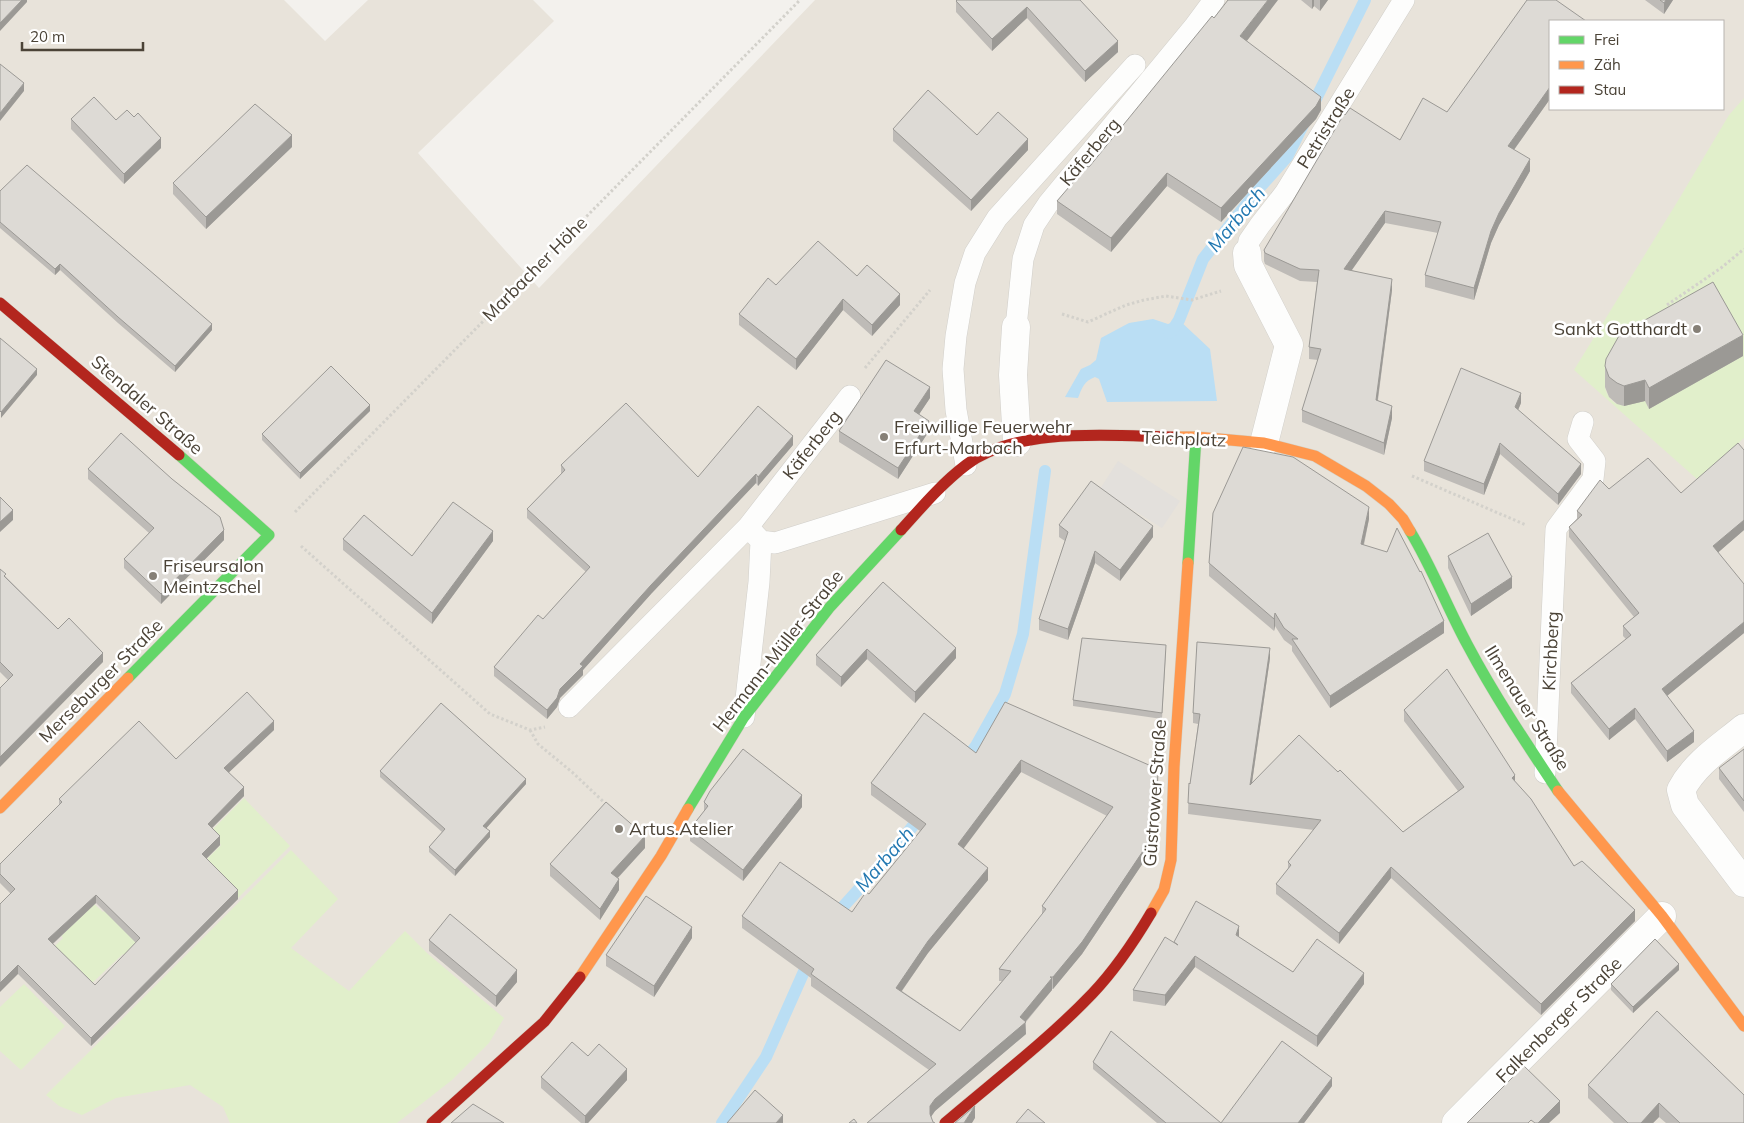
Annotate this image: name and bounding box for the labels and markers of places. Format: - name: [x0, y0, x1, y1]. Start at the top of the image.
- place label: Sankt Gotthardt: [1554, 317, 1687, 340]
- marker: Sankt Gotthardt: [1691, 323, 1703, 335]
- place label: Freiwillige Feuerwehr Erfurt-Marbach: [894, 415, 1072, 459]
- marker: Freiwillige Feuerwehr Erfurt-Marbach: [878, 431, 890, 443]
- place label: Friseursalon Meintzschel: [163, 554, 264, 598]
- marker: Friseursalon Meintzschel: [147, 570, 159, 582]
- place label: Artus.Atelier: [629, 817, 734, 840]
- marker: Artus.Atelier: [613, 823, 625, 835]

